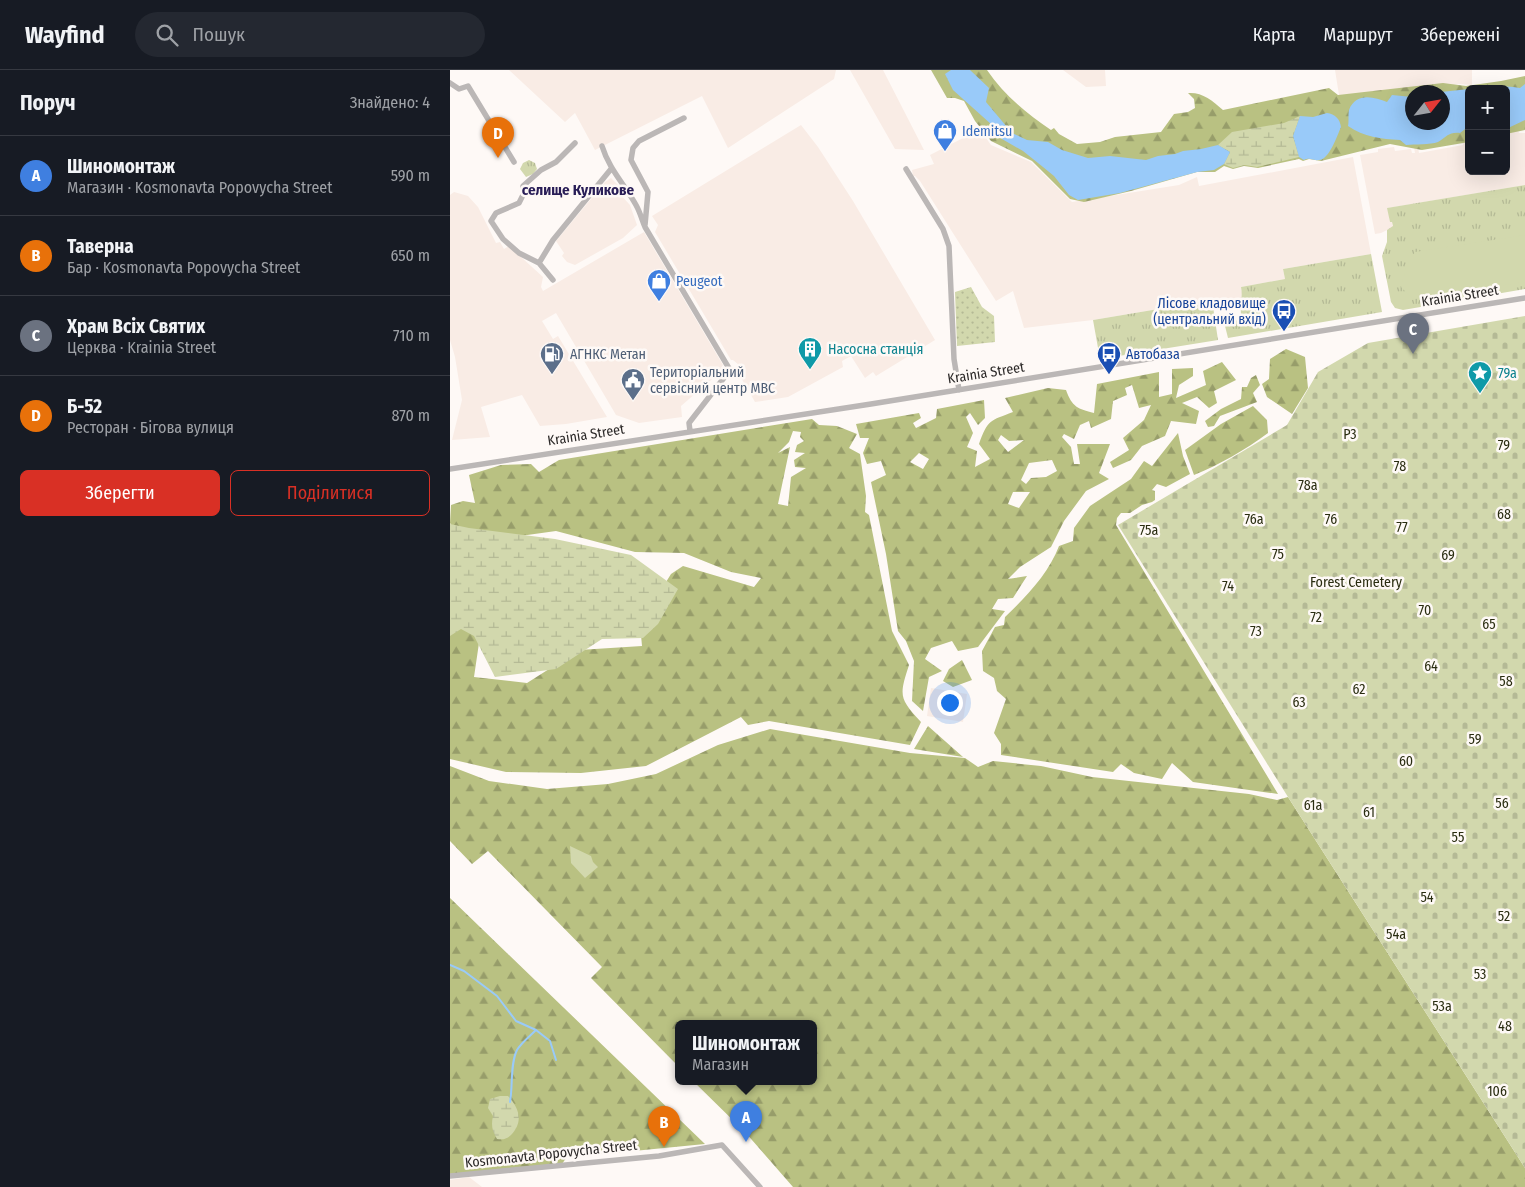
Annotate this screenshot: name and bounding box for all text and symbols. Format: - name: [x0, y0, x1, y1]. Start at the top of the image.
- search box: [135, 12, 485, 57]
- text: Wayfind: [25, 21, 105, 49]
- icon: search: [153, 21, 181, 49]
- text: Пошук: [193, 23, 245, 46]
- text: Карта: [1253, 24, 1296, 46]
- text: Маршрут: [1324, 24, 1393, 46]
- text: Збережені: [1421, 24, 1500, 46]
- north arrow: [1405, 85, 1450, 130]
- map controls: [1465, 85, 1510, 175]
- button: +: [1465, 85, 1510, 130]
- text: Поруч: [20, 90, 76, 116]
- text: Знайдено: 4: [350, 93, 430, 112]
- pin: D: [482, 117, 514, 158]
- shop icon: Idemitsu: [932, 118, 958, 152]
- place label: Idemitsu: [962, 123, 1012, 140]
- button: −: [1465, 130, 1510, 175]
- text: Шиномонтаж: [67, 155, 175, 178]
- text: A: [32, 166, 40, 185]
- text: 590 m: [391, 166, 430, 185]
- text: Магазин · Kosmonavta Popovycha Street: [67, 178, 332, 197]
- district label: селище Куликове: [522, 181, 635, 199]
- text: Таверна: [67, 235, 134, 258]
- text: B: [32, 246, 40, 265]
- text: 650 m: [390, 246, 430, 265]
- text: Бар · Kosmonavta Popovycha Street: [67, 258, 300, 277]
- shop icon: Peugeot: [646, 268, 672, 302]
- place label: Peugeot: [676, 273, 723, 290]
- street label: Krainia Street: [1420, 281, 1500, 310]
- place label: Лісове кладовище (центральний вхід): [1153, 295, 1266, 328]
- bus stop icon: Лісове кладовище (центральний вхід): [1271, 298, 1297, 332]
- pin: C: [1397, 313, 1429, 354]
- text: Храм Всіх Святих: [67, 315, 205, 338]
- text: C: [32, 326, 40, 345]
- text: 710 m: [393, 326, 430, 345]
- building icon: Насосна станція: [797, 336, 823, 370]
- text: Церква · Krainia Street: [67, 338, 216, 357]
- fuel station icon: АГНКС Метан: [539, 341, 565, 375]
- place label: Насосна станція: [828, 341, 923, 358]
- bus stop icon: Автобаза: [1096, 341, 1122, 375]
- place label: АГНКС Метан: [570, 346, 646, 363]
- place label: Автобаза: [1126, 346, 1180, 363]
- street label: Krainia Street: [946, 358, 1026, 387]
- place icon: 79а: [1467, 360, 1493, 394]
- place label: Територіальний сервісний центр МВС: [650, 364, 775, 397]
- place label: 79а: [1498, 365, 1517, 382]
- public building icon: Територіальний сервісний центр МВС: [620, 367, 646, 401]
- text: Б-52: [67, 395, 102, 418]
- text: D: [31, 406, 41, 425]
- text: 870 m: [392, 406, 430, 425]
- text: Ресторан · Бігова вулиця: [67, 418, 234, 437]
- street label: Krainia Street: [546, 420, 626, 449]
- park label: Р3: [1343, 426, 1357, 443]
- park label: 79: [1498, 437, 1510, 454]
- park label: 78: [1394, 458, 1406, 475]
- button: Зберегти: [20, 470, 220, 516]
- button: Поділитися: [230, 470, 430, 516]
- park label: 78а: [1298, 477, 1318, 494]
- park label: 68: [1497, 506, 1511, 523]
- park label: 76а: [1244, 511, 1264, 528]
- park label: 76: [1325, 511, 1337, 528]
- park label: 77: [1396, 519, 1408, 536]
- park label: 75а: [1140, 522, 1159, 539]
- park label: 75: [1272, 546, 1284, 563]
- park label: 69: [1441, 547, 1455, 564]
- park label: Forest Cemetery: [1310, 574, 1403, 591]
- park label: 74: [1222, 578, 1234, 595]
- park label: 70: [1419, 602, 1431, 619]
- park label: 72: [1310, 609, 1322, 626]
- park label: 65: [1482, 616, 1496, 633]
- park label: 73: [1250, 623, 1262, 640]
- park label: 64: [1424, 658, 1438, 675]
- park label: 58: [1499, 673, 1513, 690]
- park label: 62: [1353, 681, 1366, 698]
- your location: [937, 690, 963, 716]
- park label: 63: [1292, 694, 1306, 711]
- park label: 59: [1468, 731, 1482, 748]
- park label: 60: [1399, 753, 1413, 770]
- park label: 56: [1495, 795, 1509, 812]
- park label: 61а: [1304, 797, 1322, 814]
- park label: 61: [1363, 804, 1375, 821]
- park label: 55: [1452, 829, 1464, 846]
- park label: 54: [1420, 889, 1434, 906]
- park label: 52: [1498, 908, 1510, 925]
- park label: 54а: [1386, 926, 1406, 943]
- park label: 53: [1474, 966, 1486, 983]
- park label: 53а: [1432, 998, 1452, 1015]
- park label: 48: [1498, 1018, 1512, 1035]
- popup: [675, 1020, 817, 1085]
- text: Шиномонтаж: [692, 1032, 800, 1055]
- text: Магазин: [692, 1055, 749, 1074]
- park label: 106: [1487, 1083, 1507, 1100]
- pin: A: [730, 1101, 762, 1142]
- pin: B: [648, 1106, 680, 1147]
- street label: Kosmonavta Popovycha Street: [464, 1136, 638, 1171]

